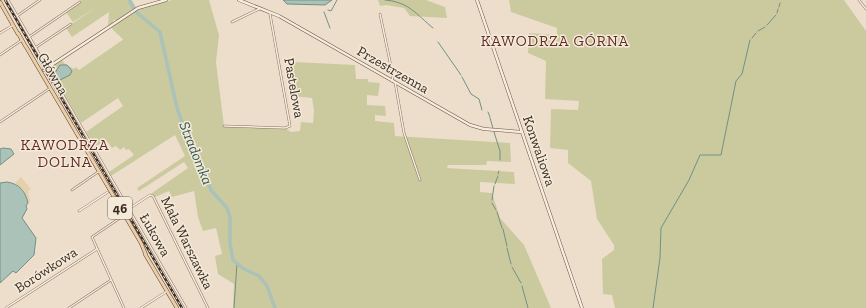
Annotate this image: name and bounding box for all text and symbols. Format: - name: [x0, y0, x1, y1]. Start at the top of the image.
- district label: KAWODRZA GÓRNA: [481, 32, 629, 50]
- street label: Przestrzenna: [354, 43, 432, 97]
- street label: Główna: [34, 50, 72, 98]
- street label: Pastelowa: [280, 57, 308, 120]
- street label: Konwaliowa: [519, 114, 559, 189]
- water label: Stradomka: [175, 119, 217, 187]
- district label: KAWODRZA DOLNA: [21, 136, 109, 171]
- street label: Mała Warszawka: [157, 194, 217, 292]
- road number: 46: [108, 197, 132, 219]
- street label: Łukowa: [136, 210, 174, 260]
- street label: Borówkowa: [12, 243, 80, 296]

